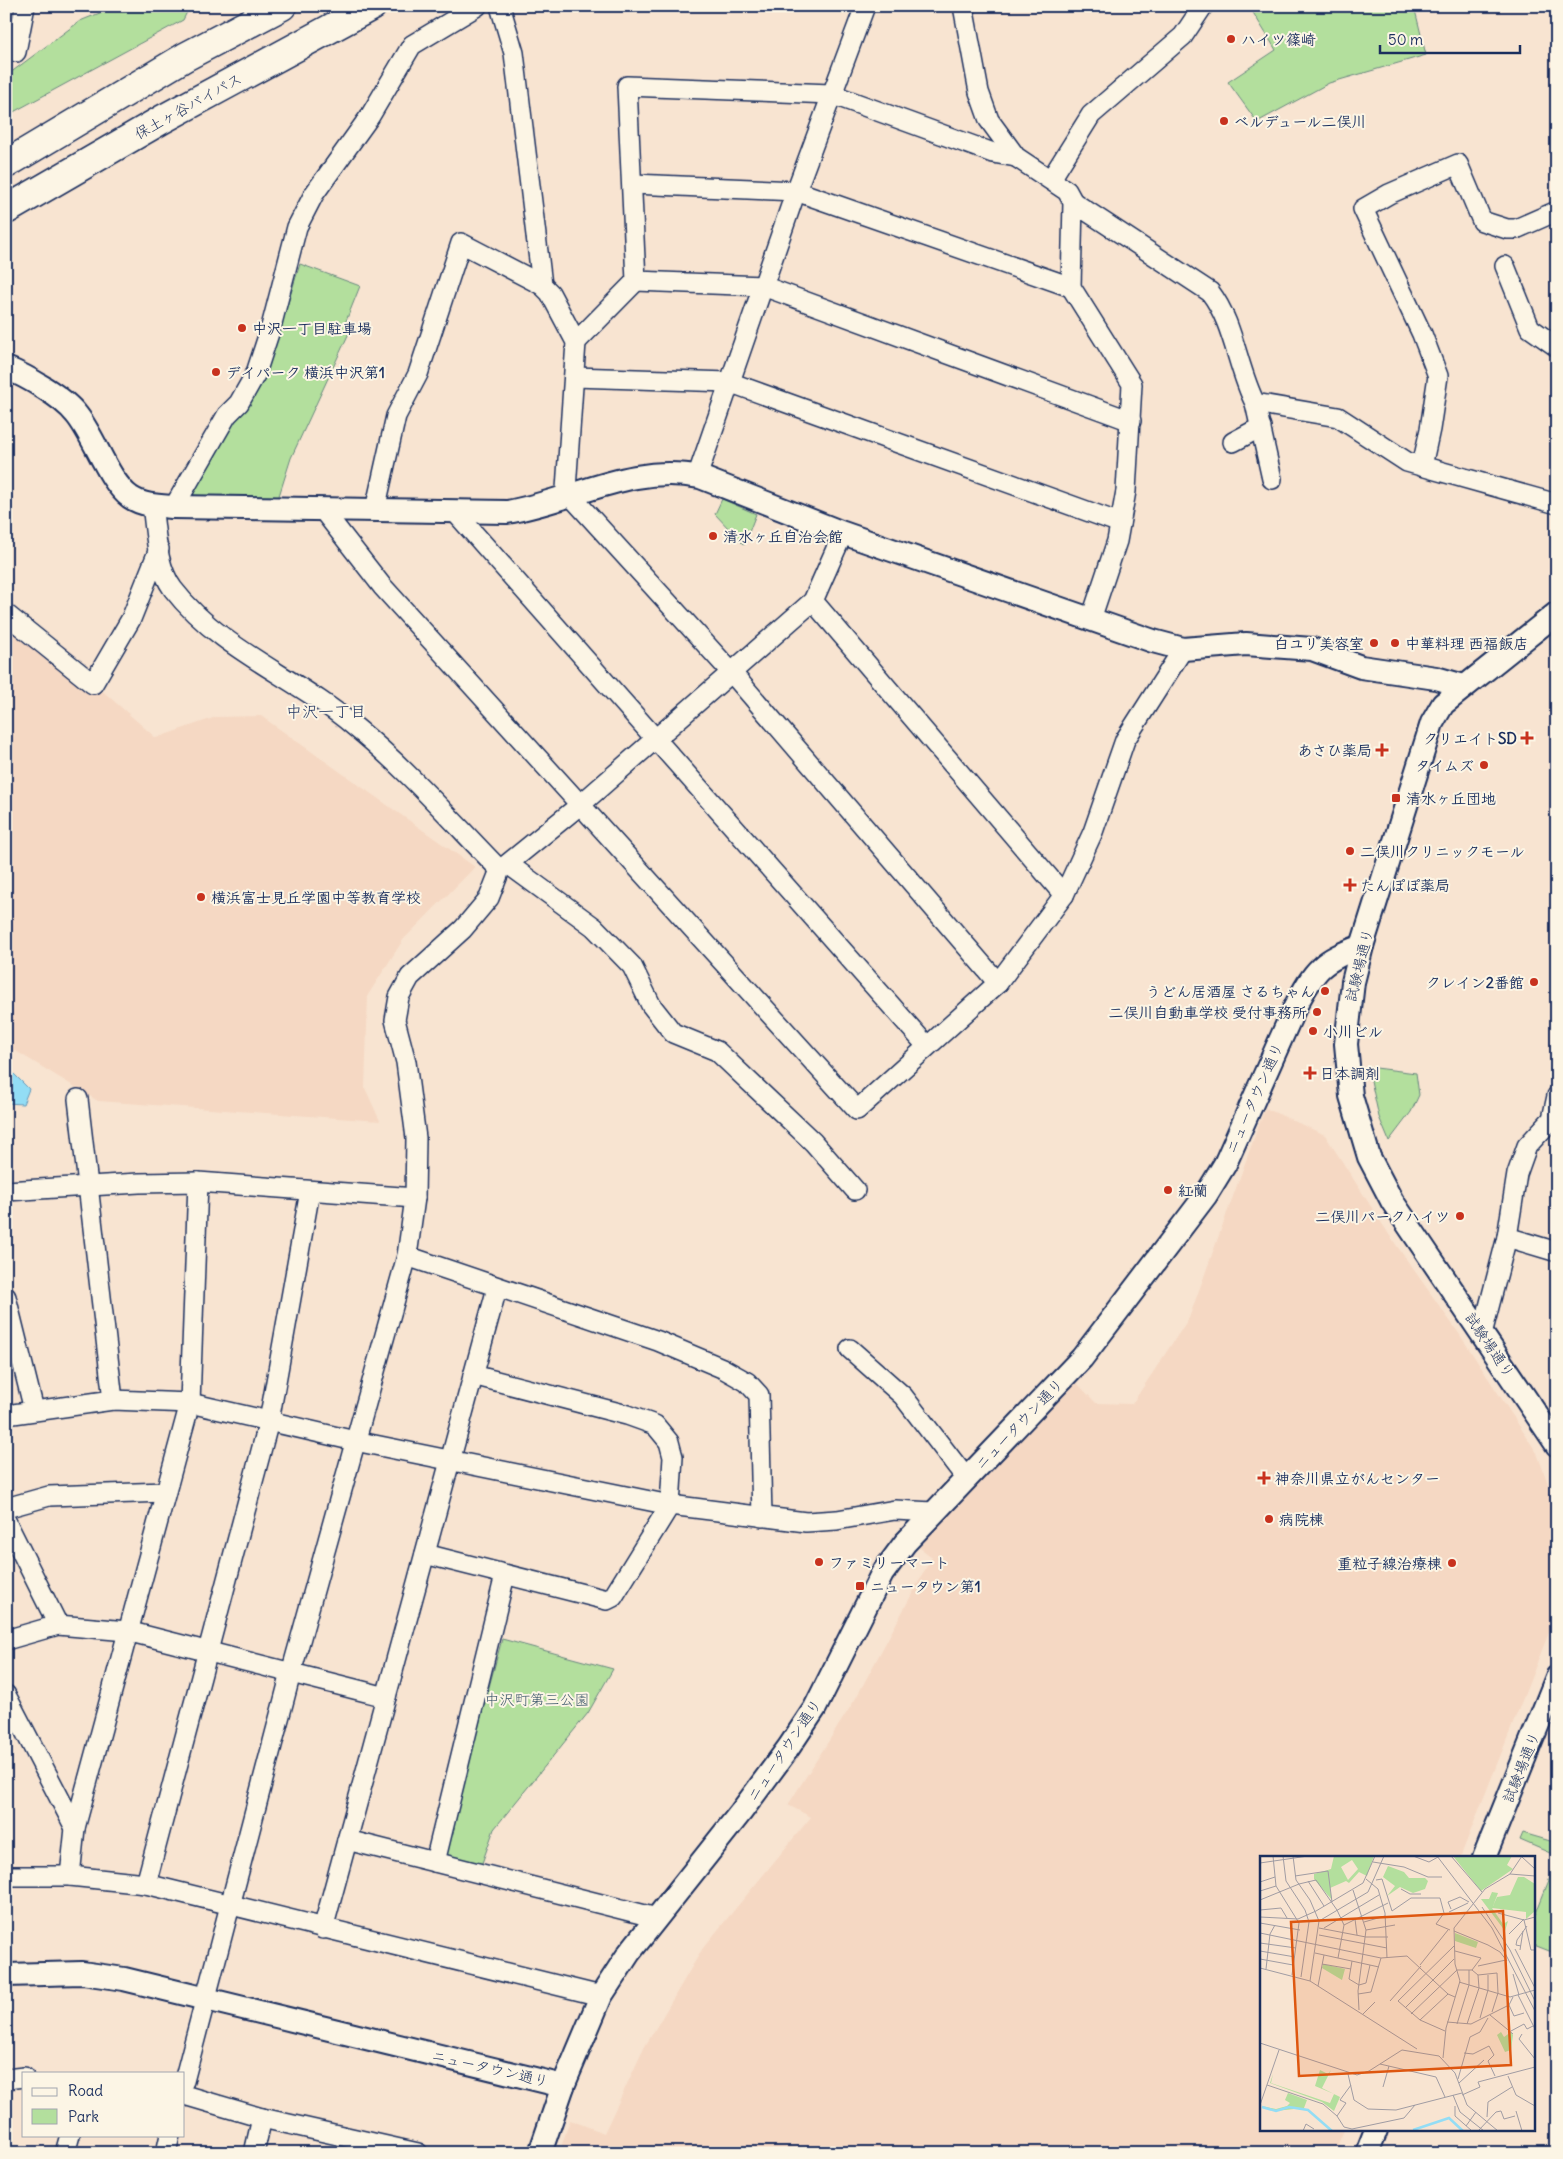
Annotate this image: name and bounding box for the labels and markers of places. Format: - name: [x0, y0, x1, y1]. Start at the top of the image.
- place label: ハイツ篠崎: [1241, 30, 1316, 49]
- marker: ハイツ篠崎: [1225, 33, 1237, 45]
- place label: ベルデュール二俣川: [1234, 112, 1367, 131]
- marker: ベルデュール二俣川: [1218, 115, 1230, 127]
- place label: 中沢一丁目駐車場: [252, 319, 372, 338]
- marker: 中沢一丁目駐車場: [236, 322, 248, 334]
- place label: デイパーク 横浜中沢第1: [226, 363, 385, 382]
- marker: デイパーク 横浜中沢第1: [210, 366, 222, 378]
- place label: 清水ヶ丘自治会館: [723, 527, 843, 546]
- marker: 清水ヶ丘自治会館: [707, 530, 719, 542]
- place label: 白ユリ美容室: [1274, 634, 1364, 653]
- place label: 中華料理 西福飯店: [1405, 634, 1529, 653]
- marker: 白ユリ美容室: [1368, 637, 1380, 649]
- marker: 中華料理 西福飯店: [1389, 637, 1401, 649]
- place label: クリエイトSD: [1423, 729, 1517, 748]
- marker: クリエイトSD: [1521, 732, 1533, 744]
- place label: あさひ薬局: [1297, 741, 1372, 760]
- marker: あさひ薬局: [1376, 744, 1388, 756]
- place label: タイムズ: [1415, 756, 1474, 775]
- marker: タイムズ: [1478, 759, 1490, 771]
- place label: 清水ヶ丘団地: [1406, 789, 1496, 808]
- marker: 清水ヶ丘団地: [1390, 792, 1402, 804]
- place label: 二俣川クリニックモール: [1360, 842, 1524, 861]
- marker: 二俣川クリニックモール: [1344, 845, 1356, 857]
- place label: たんぽぽ薬局: [1360, 876, 1450, 895]
- marker: たんぽぽ薬局: [1344, 879, 1356, 891]
- place label: 横浜富士見丘学園中等教育学校: [211, 888, 421, 907]
- marker: 横浜富士見丘学園中等教育学校: [195, 891, 207, 903]
- place label: クレイン2番館: [1426, 973, 1524, 992]
- marker: クレイン2番館: [1528, 976, 1540, 988]
- place label: うどん居酒屋 さるちゃん: [1146, 982, 1315, 1001]
- marker: うどん居酒屋 さるちゃん: [1319, 985, 1331, 997]
- place label: 二俣川自動車学校 受付事務所: [1108, 1003, 1307, 1022]
- marker: 二俣川自動車学校 受付事務所: [1311, 1006, 1323, 1018]
- place label: 小川ビル: [1323, 1022, 1383, 1041]
- marker: 小川ビル: [1307, 1025, 1319, 1037]
- place label: 日本調剤: [1320, 1064, 1380, 1083]
- marker: 日本調剤: [1304, 1067, 1316, 1079]
- place label: 紅蘭: [1178, 1181, 1208, 1200]
- marker: 紅蘭: [1162, 1184, 1174, 1196]
- place label: 二俣川パークハイツ: [1315, 1207, 1450, 1226]
- marker: 二俣川パークハイツ: [1454, 1210, 1466, 1222]
- place label: 神奈川県立がんセンター: [1275, 1469, 1440, 1488]
- marker: 神奈川県立がんセンター: [1257, 1471, 1271, 1485]
- place label: 病院棟: [1279, 1510, 1324, 1529]
- marker: 病院棟: [1263, 1513, 1275, 1525]
- place label: ファミリーマート: [829, 1553, 950, 1572]
- place label: 重粒子線治療棟: [1337, 1554, 1442, 1573]
- marker: ファミリーマート: [813, 1556, 825, 1568]
- marker: 重粒子線治療棟: [1446, 1557, 1458, 1569]
- place label: ニュータウン第1: [870, 1577, 981, 1596]
- marker: ニュータウン第1: [854, 1580, 866, 1592]

